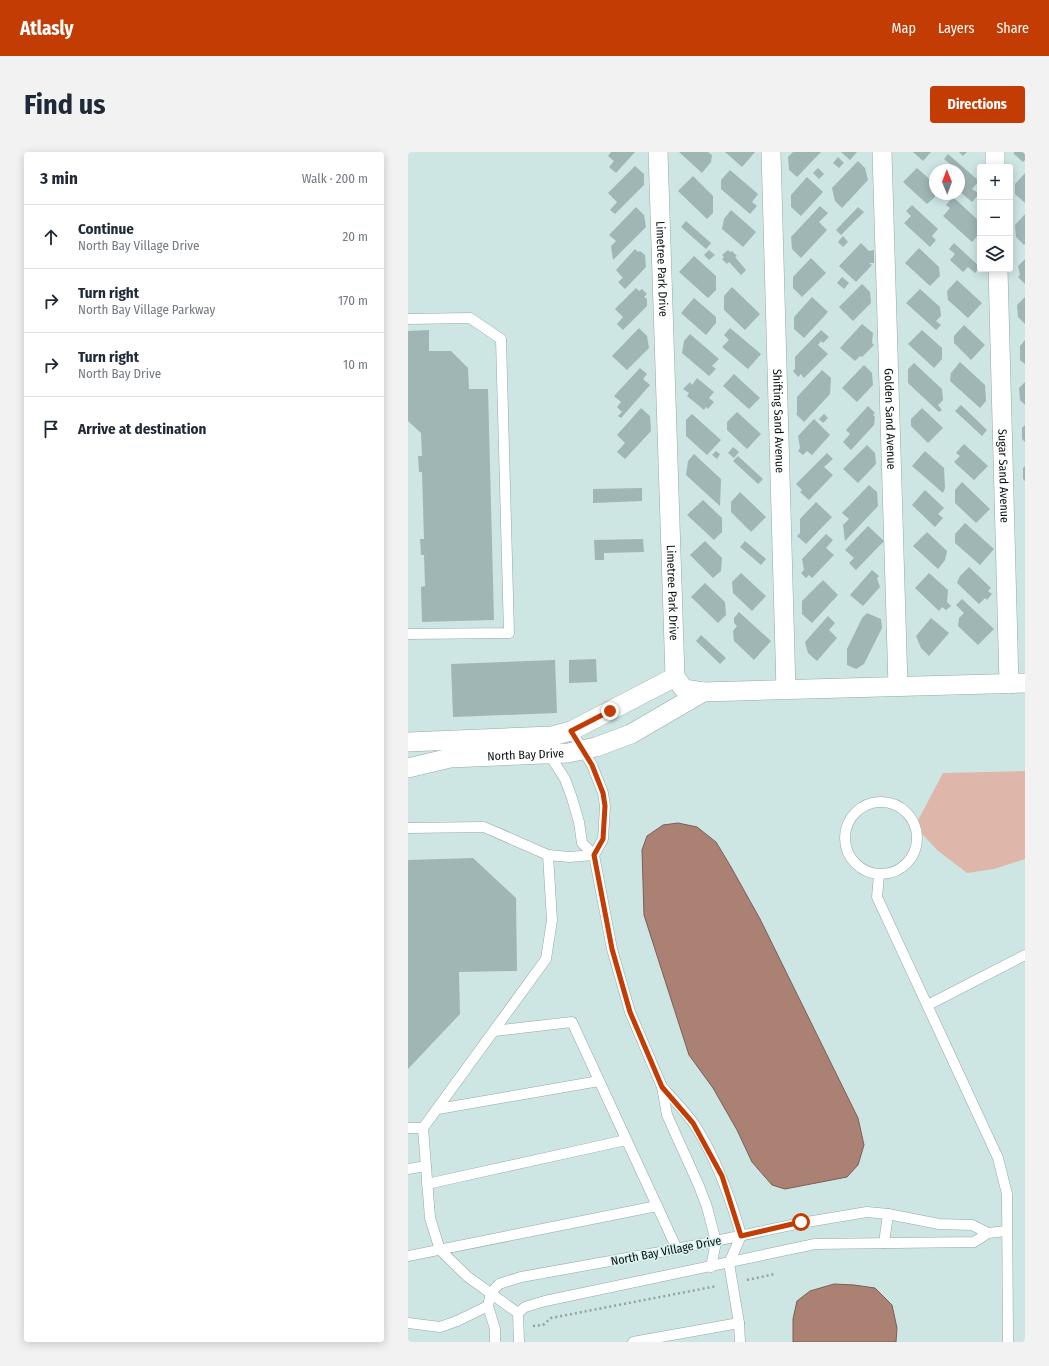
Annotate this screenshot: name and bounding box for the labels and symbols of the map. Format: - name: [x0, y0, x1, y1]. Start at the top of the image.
- north arrow: [929, 164, 965, 200]
- street label: Limetree Park Drive: [653, 221, 670, 317]
- street label: Golden Sand Avenue: [881, 368, 899, 470]
- street label: Shifting Sand Avenue: [770, 369, 787, 473]
- street label: Sugar Sand Avenue: [995, 429, 1012, 523]
- street label: Limetree Park Drive: [664, 545, 681, 641]
- route end: [601, 702, 619, 720]
- street label: North Bay Drive: [487, 746, 564, 763]
- route start: [792, 1213, 810, 1231]
- street label: North Bay Village Drive: [610, 1233, 722, 1269]

